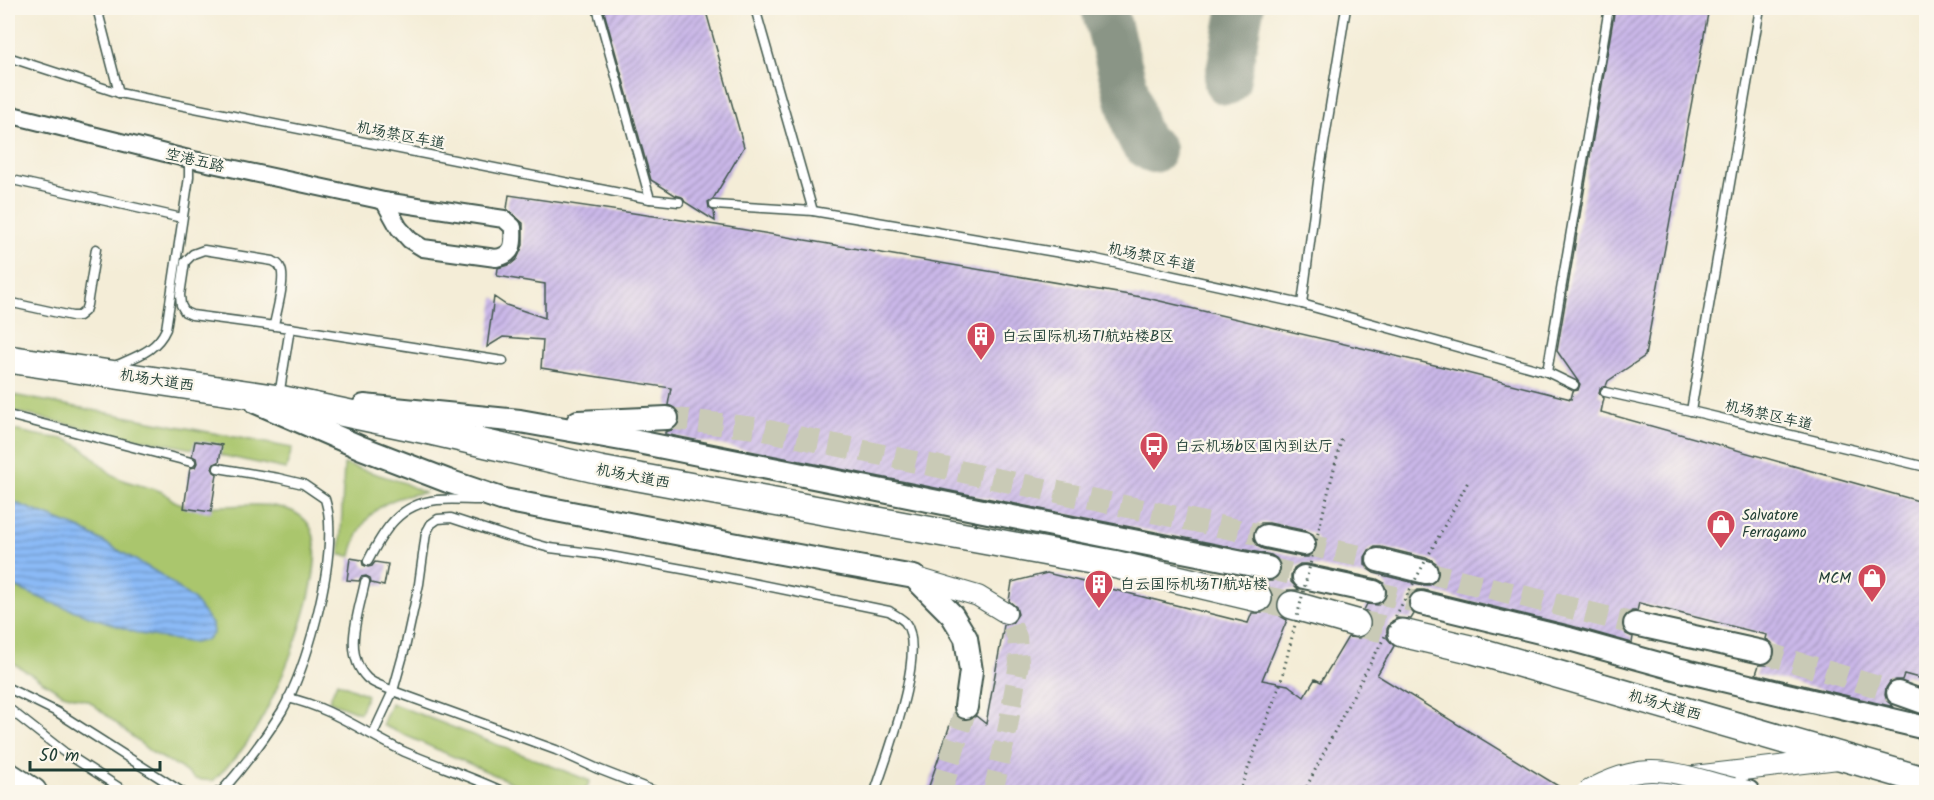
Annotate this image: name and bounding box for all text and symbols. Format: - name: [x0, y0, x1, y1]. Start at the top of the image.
- street label: 机场禁区车道: [354, 116, 447, 156]
- street label: 空港五路: [163, 143, 227, 179]
- street label: 机场禁区车道: [1105, 237, 1198, 279]
- building icon: 白云国际机场T1航站楼B区: [965, 320, 997, 362]
- place label: 白云国际机场T1航站楼B区: [1002, 325, 1174, 349]
- street label: 机场大道西: [118, 363, 196, 399]
- street label: 机场禁区车道: [1722, 394, 1815, 438]
- bus stop icon: 白云机场b区国内到达厅: [1138, 430, 1170, 472]
- place label: 白云机场b区国内到达厅: [1175, 435, 1333, 459]
- street label: 机场大道西: [594, 458, 672, 496]
- place label: Salvatore Ferragamo: [1742, 504, 1807, 545]
- shop icon: Salvatore Ferragamo: [1705, 508, 1737, 550]
- shop icon: MCM: [1856, 562, 1888, 604]
- place label: MCM: [1818, 567, 1851, 591]
- building icon: 白云国际机场T1航站楼: [1083, 568, 1115, 610]
- place label: 白云国际机场T1航站楼: [1120, 573, 1268, 597]
- street label: 机场大道西: [1625, 684, 1704, 728]
- scale bar: [30, 734, 160, 772]
- text: 50 m: [39, 742, 79, 771]

